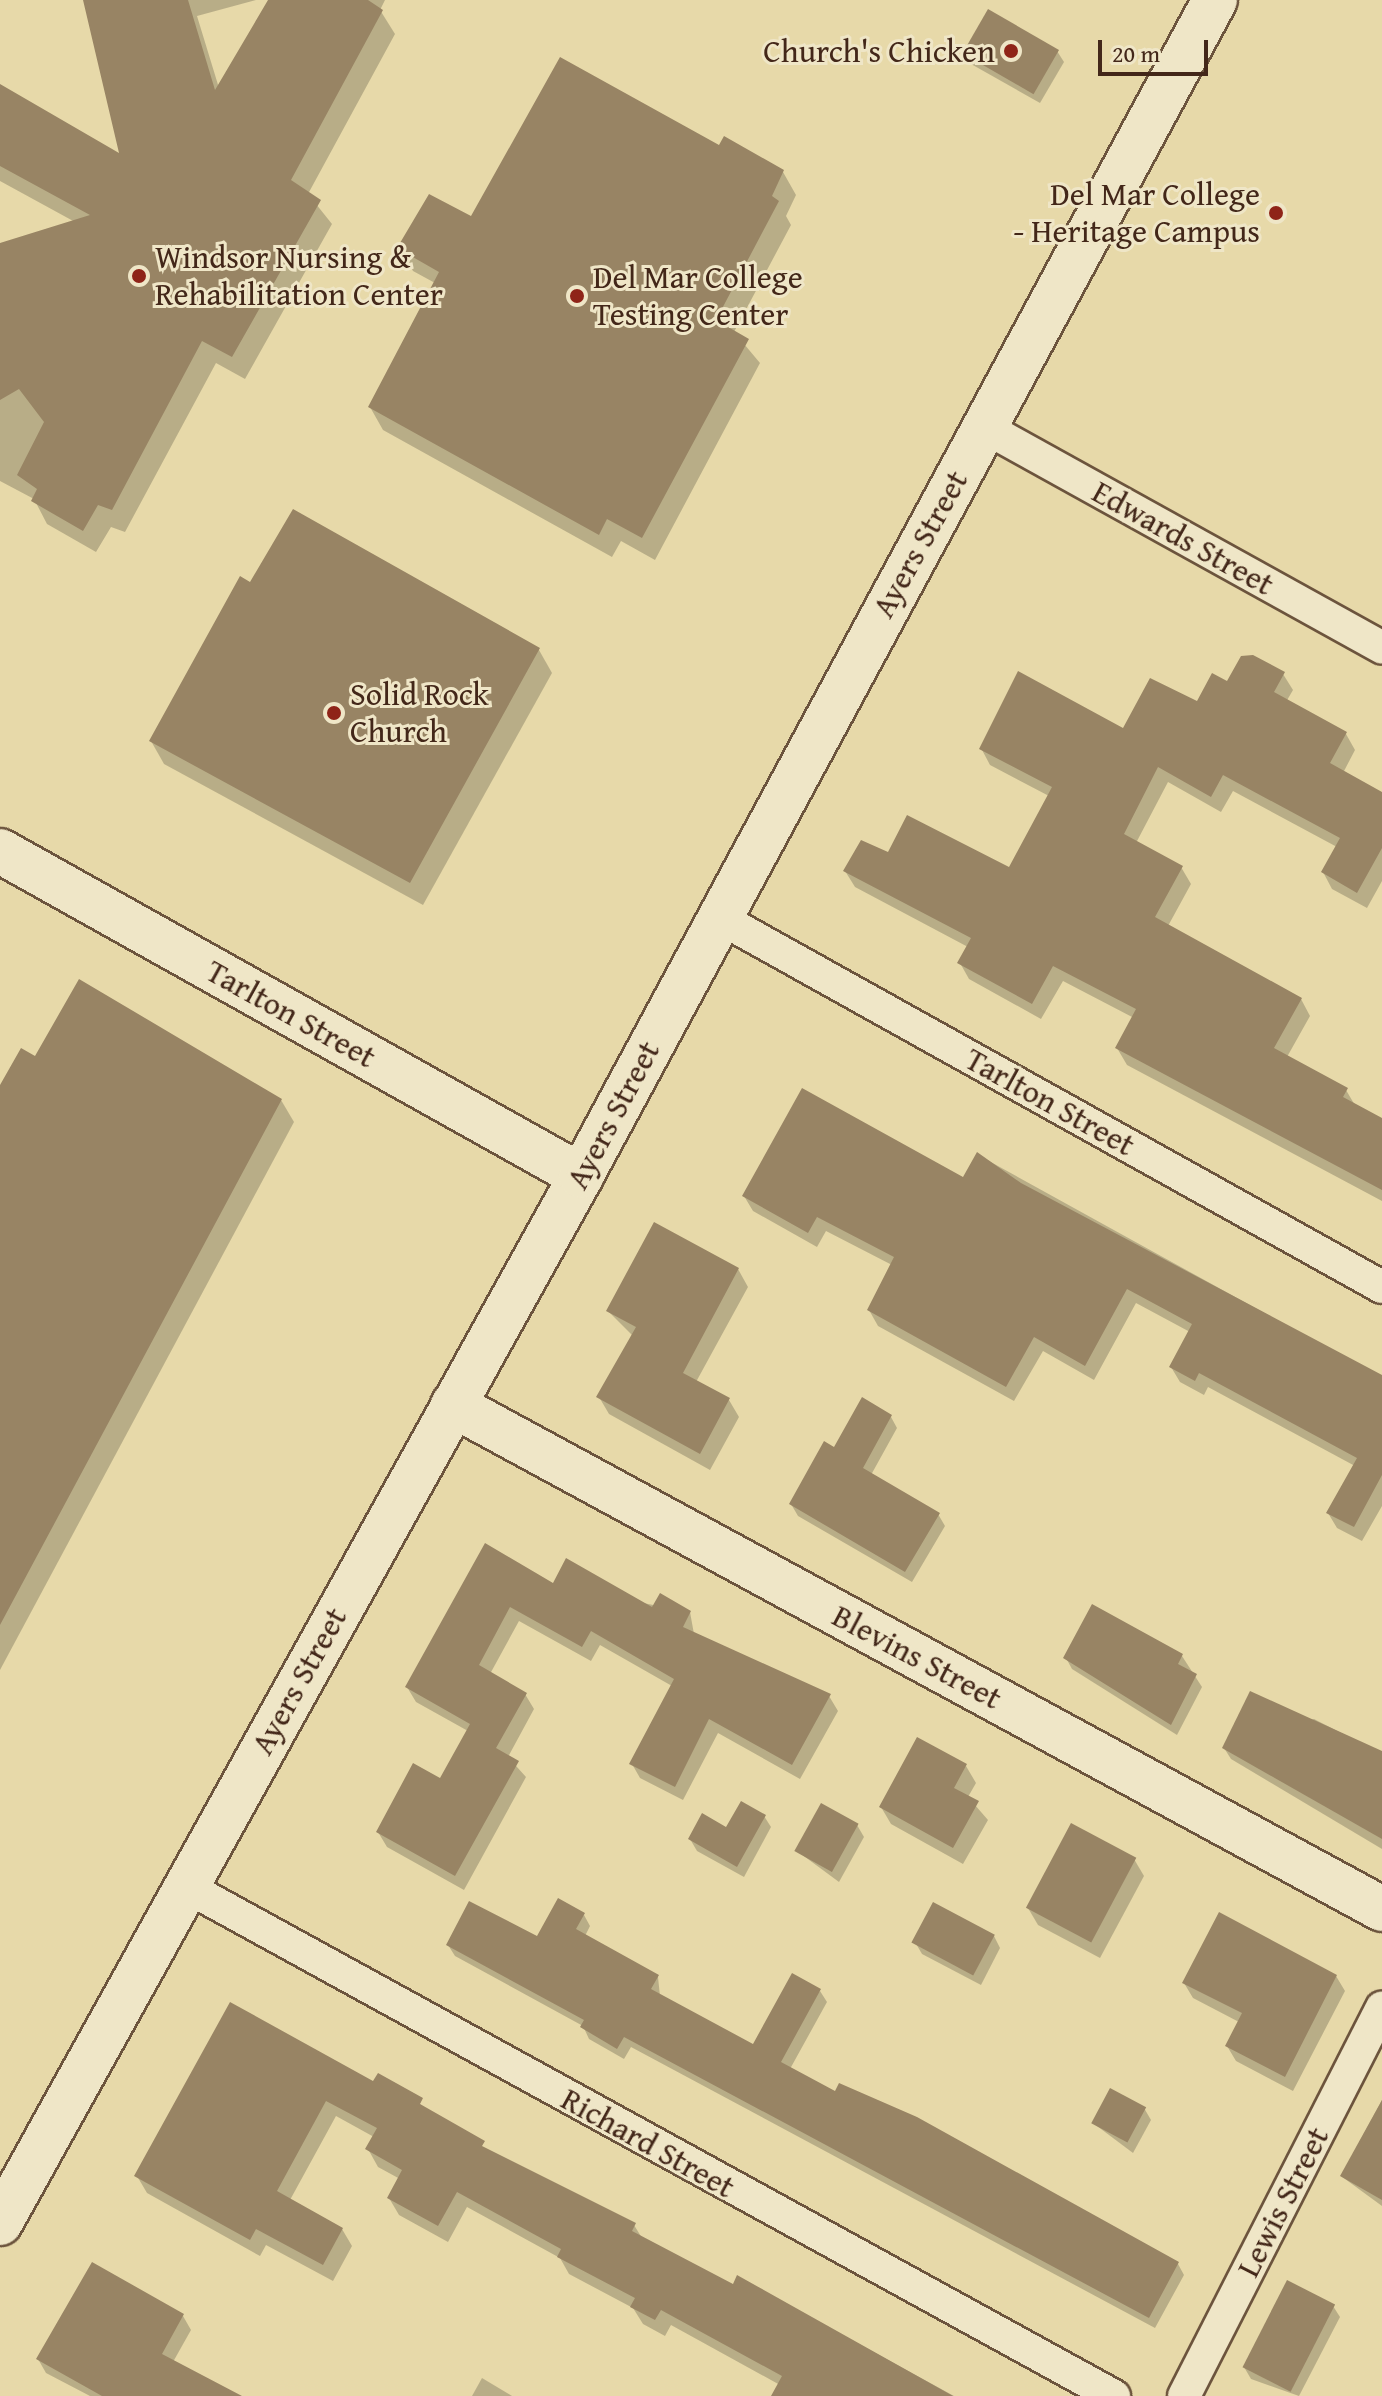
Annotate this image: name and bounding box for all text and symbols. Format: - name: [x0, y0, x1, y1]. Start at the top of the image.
- scale bar: [1102, 24, 1212, 74]
- place label: Church's Chicken: [763, 32, 995, 70]
- text: 20 m: [1112, 36, 1160, 71]
- marker: Church's Chicken: [1002, 42, 1020, 60]
- place label: Del Mar College - Heritage Campus: [1013, 176, 1260, 251]
- marker: Del Mar College - Heritage Campus: [1267, 204, 1285, 222]
- place label: Windsor Nursing & Rehabilitation Center: [155, 239, 443, 314]
- place label: Del Mar College Testing Center: [593, 259, 803, 334]
- marker: Windsor Nursing & Rehabilitation Center: [130, 267, 148, 285]
- marker: Del Mar College Testing Center: [568, 287, 586, 305]
- street label: Ayers Street: [864, 464, 976, 624]
- street label: Edwards Street: [1086, 472, 1280, 604]
- place label: Solid Rock Church: [350, 676, 489, 751]
- marker: Solid Rock Church: [325, 704, 343, 722]
- street label: Tarlton Street: [200, 952, 382, 1076]
- street label: Ayers Street: [558, 1034, 668, 1196]
- street label: Tarlton Street: [959, 1040, 1141, 1164]
- street label: Blevins Street: [826, 1596, 1008, 1718]
- street label: Ayers Street: [243, 1601, 355, 1761]
- street label: Richard Street: [555, 2080, 741, 2206]
- street label: Lewis Street: [1229, 2121, 1337, 2283]

